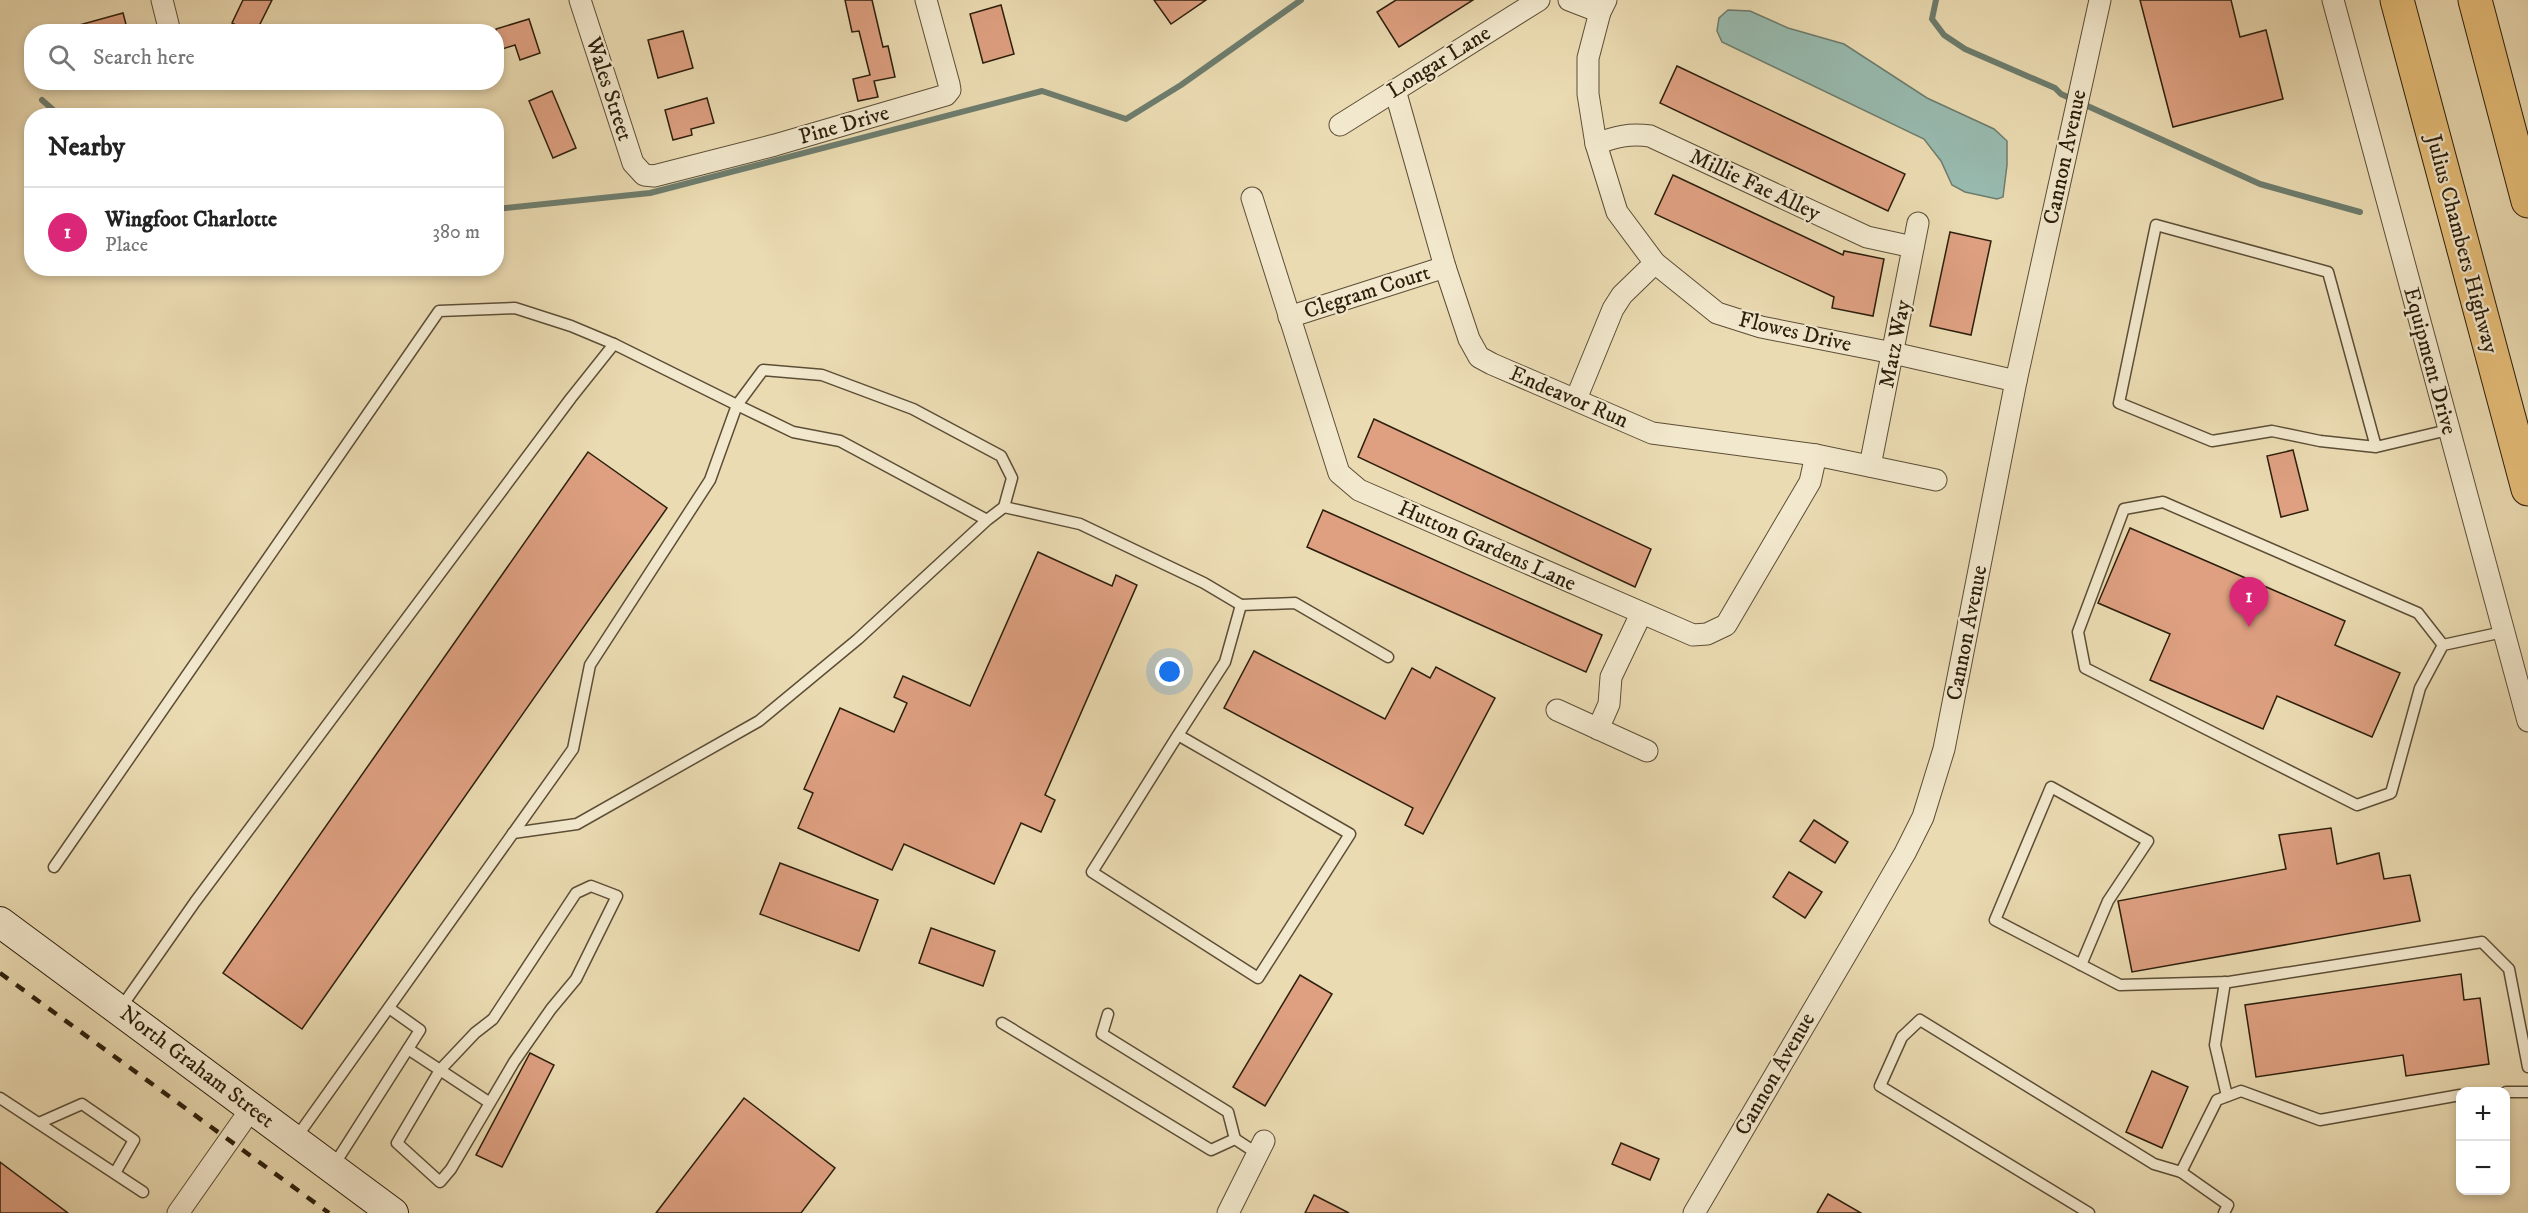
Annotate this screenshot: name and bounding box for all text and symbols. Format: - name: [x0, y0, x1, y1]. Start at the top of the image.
- street label: Longar Lane: [1382, 20, 1496, 104]
- search box: [24, 24, 504, 90]
- street label: Wales Street: [579, 33, 639, 144]
- icon: search: [45, 41, 78, 74]
- text: Search here: [93, 44, 195, 71]
- street label: Cannon Avenue: [2038, 87, 2092, 227]
- street label: Pine Drive: [796, 99, 892, 151]
- street label: Julius Chambers Highway: [2419, 130, 2504, 357]
- text: Nearby: [48, 131, 125, 164]
- street label: Millie Fae Alley: [1685, 143, 1825, 227]
- text: Wingfoot Charlotte: [105, 206, 277, 233]
- text: 1: [64, 220, 71, 245]
- text: 380 m: [432, 220, 480, 245]
- text: Place: [105, 233, 148, 258]
- street label: Clegram Court: [1301, 259, 1433, 325]
- street label: Equipment Drive: [2397, 284, 2463, 438]
- street label: Matz Way: [1873, 297, 1917, 390]
- street label: Flowes Drive: [1736, 306, 1854, 358]
- street label: Endeavor Run: [1506, 360, 1633, 434]
- street label: Hutton Gardens Lane: [1394, 495, 1580, 597]
- street label: Cannon Avenue: [1941, 563, 1993, 703]
- pin: 1: [2230, 578, 2268, 627]
- your location: [1155, 657, 1184, 686]
- street label: North Graham Street: [114, 1000, 280, 1134]
- street label: Cannon Avenue: [1729, 1008, 1821, 1140]
- map controls: [2456, 1087, 2510, 1195]
- button: +: [2456, 1087, 2510, 1141]
- button: −: [2456, 1141, 2510, 1195]

